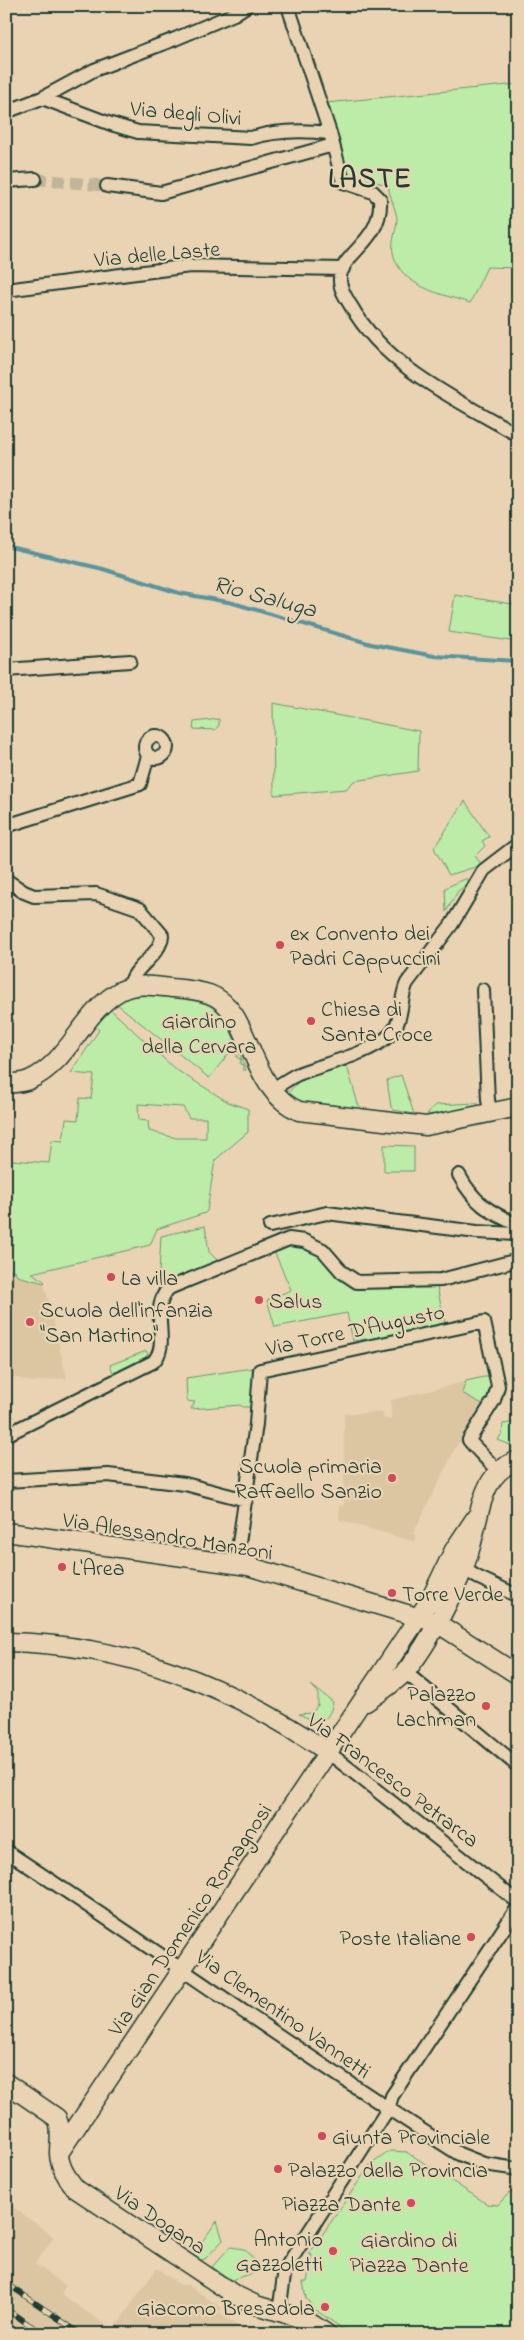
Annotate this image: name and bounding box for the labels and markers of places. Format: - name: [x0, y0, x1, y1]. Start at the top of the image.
- place label: ex Convento dei Padri Cappuccini: [290, 919, 441, 976]
- marker: ex Convento dei Padri Cappuccini: [274, 939, 286, 951]
- place label: Chiesa di Santa Croce: [321, 995, 433, 1052]
- marker: Chiesa di Santa Croce: [305, 1015, 317, 1027]
- place label: La villa: [121, 1264, 178, 1296]
- marker: La villa: [105, 1271, 117, 1283]
- place label: Salus: [269, 1287, 322, 1319]
- marker: Salus: [253, 1294, 265, 1306]
- place label: Scuola dell'infanzia "San Martino": [40, 1296, 213, 1353]
- marker: Scuola dell'infanzia "San Martino": [24, 1316, 36, 1328]
- place label: Scuola primaria Raffaello Sanzio: [235, 1452, 382, 1509]
- marker: Scuola primaria Raffaello Sanzio: [386, 1472, 398, 1484]
- place label: L'Area: [72, 1554, 125, 1586]
- marker: L'Area: [56, 1561, 68, 1573]
- place label: Torre Verde: [402, 1580, 504, 1612]
- marker: Torre Verde: [386, 1587, 398, 1599]
- place label: Palazzo Lachman: [396, 1680, 476, 1737]
- marker: Palazzo Lachman: [480, 1700, 492, 1712]
- place label: Poste Italiane: [340, 1924, 461, 1956]
- marker: Poste Italiane: [465, 1931, 477, 1943]
- place label: Giunta Provinciale: [332, 2123, 490, 2155]
- marker: Giunta Provinciale: [316, 2130, 328, 2142]
- place label: Palazzo della Provincia: [288, 2156, 488, 2188]
- marker: Palazzo della Provincia: [272, 2163, 284, 2175]
- place label: Piazza Dante: [282, 2190, 401, 2222]
- marker: Piazza Dante: [405, 2197, 417, 2209]
- place label: Antonio Gazzoletti: [236, 2225, 323, 2282]
- marker: Antonio Gazzoletti: [327, 2245, 339, 2257]
- place label: Giacomo Bresadola: [137, 2294, 315, 2326]
- marker: Giacomo Bresadola: [319, 2301, 331, 2313]

